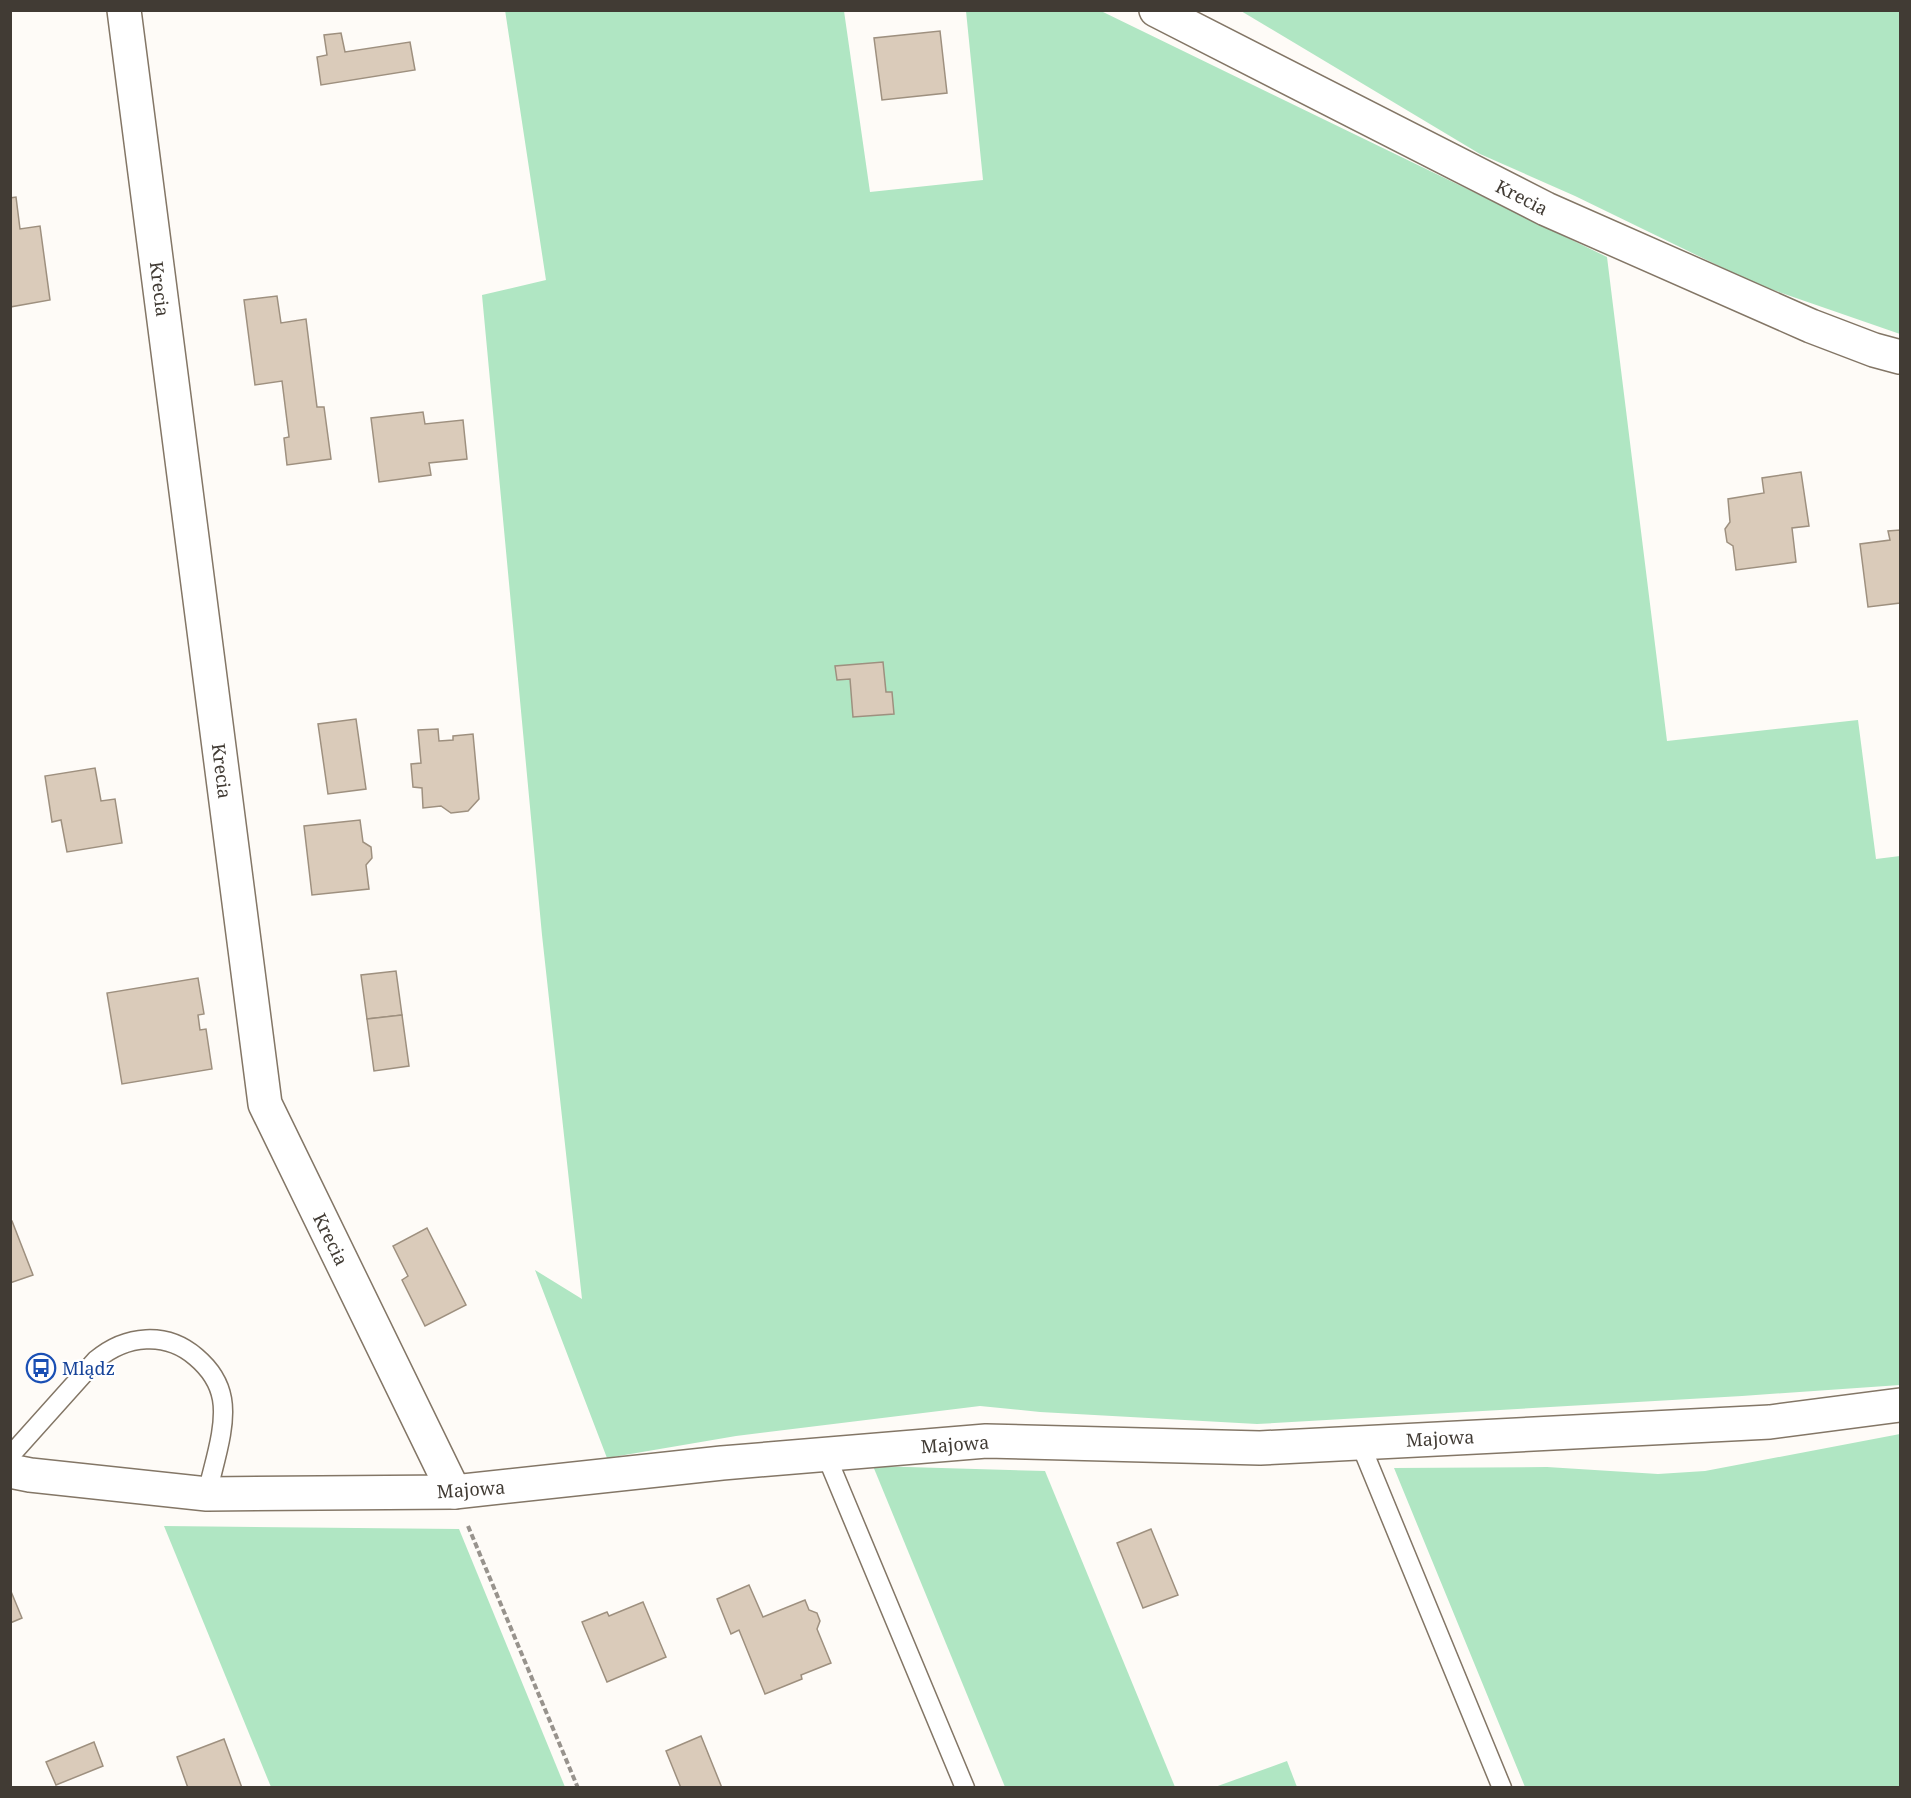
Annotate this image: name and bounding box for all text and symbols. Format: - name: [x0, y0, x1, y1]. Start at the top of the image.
- street label: Krecia: [1492, 174, 1552, 220]
- street label: Krecia: [145, 260, 175, 318]
- street label: Krecia: [207, 742, 237, 800]
- street label: Krecia: [308, 1209, 354, 1269]
- bus stop icon: Mlądz: [25, 1352, 57, 1384]
- place label: Mlądz: [62, 1356, 115, 1380]
- street label: Majowa: [1405, 1424, 1475, 1452]
- street label: Majowa: [920, 1430, 990, 1458]
- street label: Majowa: [436, 1475, 506, 1503]

